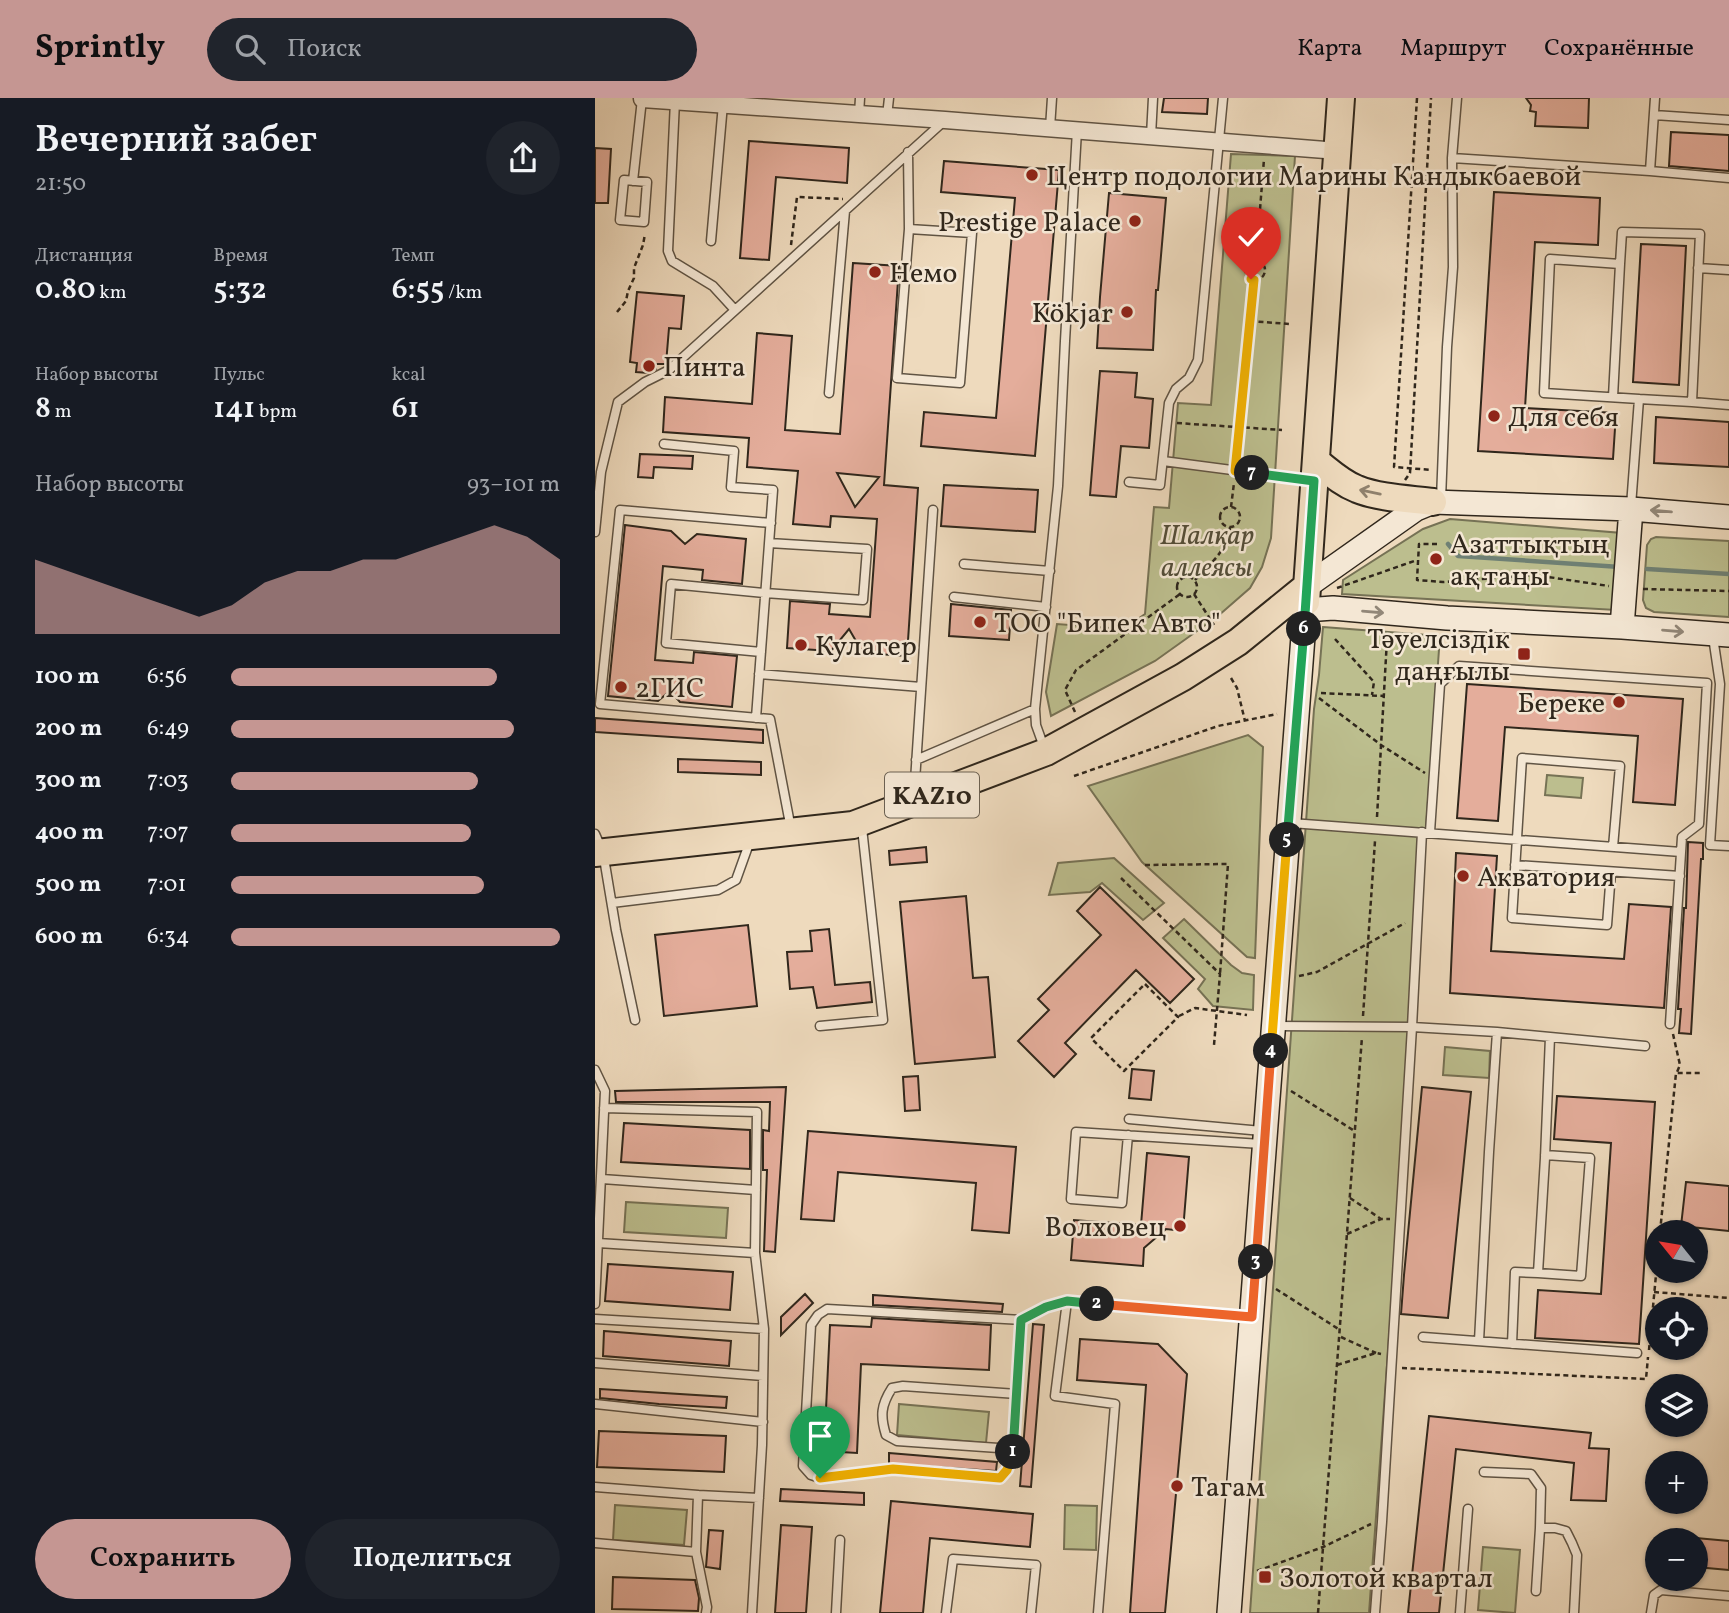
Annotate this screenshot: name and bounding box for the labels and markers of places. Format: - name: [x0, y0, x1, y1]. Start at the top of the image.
- place label: Центр подологии Марины Кандыкбаевой: [1046, 158, 1581, 197]
- marker: Центр подологии Марины Кандыкбаевой: [1024, 167, 1040, 183]
- place label: Prestige Palace: [938, 204, 1121, 243]
- pin: [1221, 207, 1281, 279]
- marker: Prestige Palace: [1127, 213, 1143, 229]
- place label: Немо: [889, 255, 957, 294]
- marker: Немо: [867, 264, 883, 280]
- place label: Kökjar: [1032, 295, 1113, 334]
- marker: Kökjar: [1119, 304, 1135, 320]
- place label: Пинта: [663, 349, 746, 388]
- marker: Пинта: [641, 358, 657, 374]
- place label: Для себя: [1508, 399, 1619, 438]
- marker: Для себя: [1486, 408, 1502, 424]
- pin: 7: [1235, 456, 1269, 490]
- place label: Азаттықтың ақ таңы: [1450, 526, 1609, 597]
- marker: Азаттықтың ақ таңы: [1428, 551, 1444, 567]
- place label: ТОО "Бипек Авто": [994, 605, 1221, 644]
- pin: 6: [1287, 612, 1321, 646]
- marker: ТОО "Бипек Авто": [972, 614, 988, 630]
- place label: Тәуелсіздік даңғылы: [1367, 621, 1510, 692]
- place label: Кулагер: [815, 628, 917, 667]
- marker: Кулагер: [793, 637, 809, 653]
- marker: Тәуелсіздік даңғылы: [1516, 646, 1532, 662]
- place label: 2ГИС: [635, 670, 704, 709]
- marker: 2ГИС: [613, 679, 629, 695]
- place label: Береке: [1517, 685, 1605, 724]
- marker: Береке: [1611, 694, 1627, 710]
- pin: 5: [1269, 822, 1305, 858]
- place label: Акватория: [1477, 859, 1615, 898]
- marker: Акватория: [1455, 868, 1471, 884]
- pin: 4: [1253, 1034, 1289, 1068]
- place label: Волховец: [1045, 1209, 1166, 1248]
- marker: Волховец: [1172, 1218, 1188, 1234]
- pin: 3: [1239, 1244, 1273, 1280]
- pin: 2: [1079, 1286, 1115, 1322]
- pin: [790, 1406, 850, 1478]
- pin: 1: [995, 1434, 1031, 1470]
- place label: Тагам: [1191, 1469, 1265, 1508]
- marker: Тагам: [1169, 1478, 1185, 1494]
- place label: Золотой квартал: [1279, 1560, 1493, 1599]
- marker: Золотой квартал: [1257, 1569, 1273, 1585]

